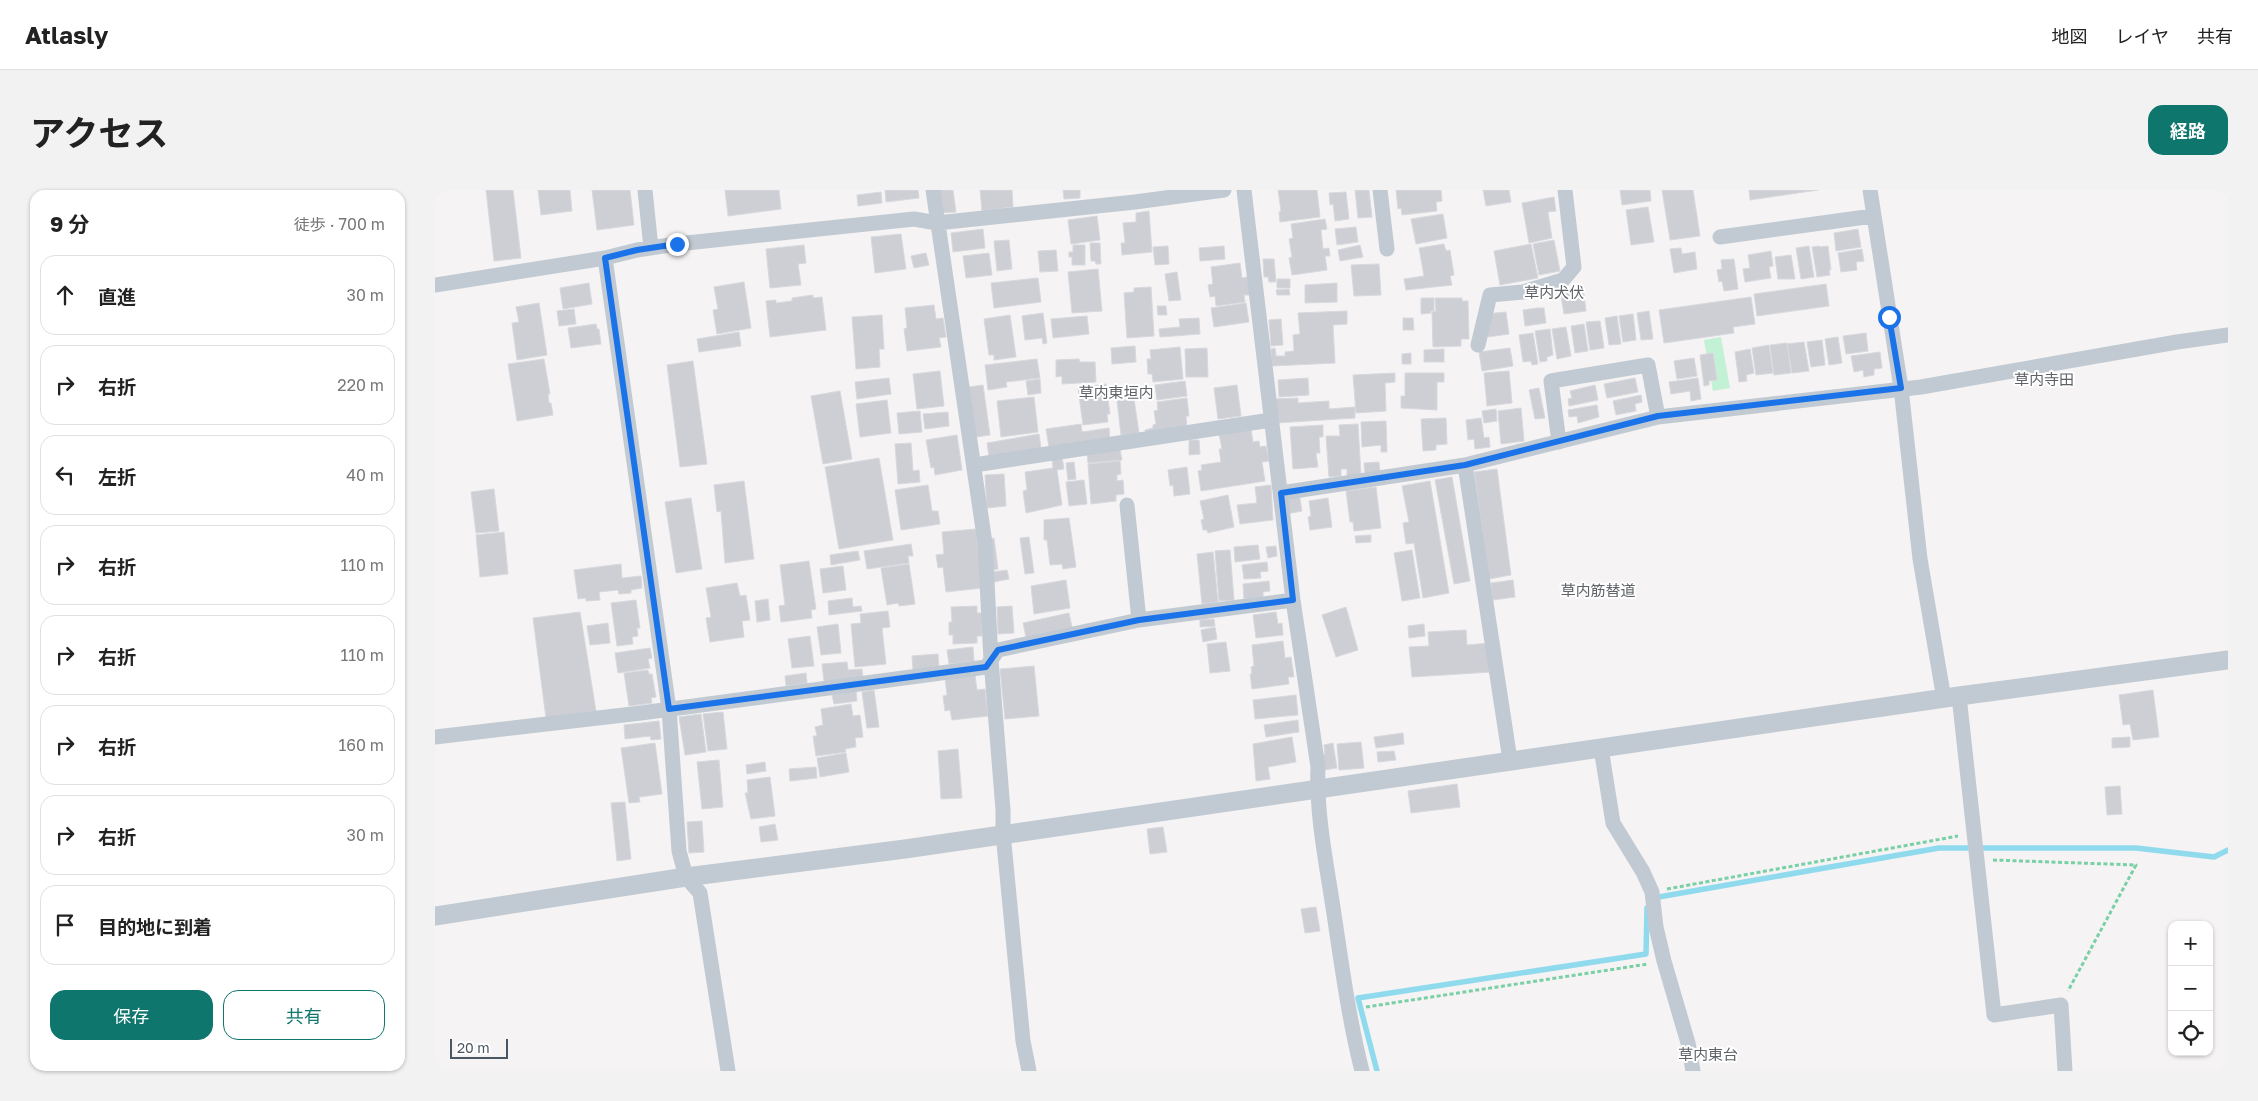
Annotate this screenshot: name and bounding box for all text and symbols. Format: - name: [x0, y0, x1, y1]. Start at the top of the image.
- text: Atlasly: [25, 20, 108, 49]
- text: 地図: [2052, 25, 2088, 47]
- text: レイヤ: [2116, 25, 2169, 47]
- text: 共有: [2197, 25, 2233, 47]
- button: 経路: [2148, 105, 2228, 155]
- text: アクセス: [30, 112, 168, 154]
- text: 9 分: [50, 211, 90, 237]
- text: 徒歩 · 700 m: [294, 214, 385, 234]
- route end: [666, 233, 689, 256]
- icon: ahead: [51, 281, 79, 309]
- district label: 草内犬伏: [1524, 283, 1584, 301]
- text: 直進: [98, 285, 136, 308]
- text: 30 m: [347, 285, 384, 305]
- route start: [1878, 306, 1901, 329]
- district label: 草内寺田: [2014, 370, 2074, 388]
- icon: right: [51, 371, 79, 399]
- text: 右折: [98, 375, 136, 398]
- text: 220 m: [337, 375, 384, 395]
- district label: 草内東垣内: [1078, 383, 1154, 401]
- icon: left: [51, 461, 79, 489]
- text: 左折: [98, 465, 136, 488]
- text: 40 m: [346, 465, 384, 485]
- icon: right: [51, 551, 79, 579]
- text: 右折: [98, 555, 136, 578]
- text: 110 m: [340, 555, 384, 575]
- district label: 草内筋替道: [1560, 581, 1636, 599]
- icon: right: [51, 641, 79, 669]
- text: 右折: [98, 645, 136, 668]
- text: 110 m: [340, 645, 384, 665]
- icon: right: [51, 731, 79, 759]
- text: 右折: [98, 735, 136, 758]
- text: 160 m: [338, 735, 384, 755]
- icon: right: [51, 821, 79, 849]
- text: 右折: [98, 825, 136, 848]
- text: 30 m: [347, 825, 384, 845]
- icon: arrive: [51, 911, 79, 939]
- text: 目的地に到着: [98, 915, 212, 938]
- map controls: [2168, 921, 2213, 1056]
- button: +: [2168, 921, 2213, 966]
- button: −: [2168, 966, 2213, 1011]
- button: 保存: [50, 990, 213, 1040]
- button: 共有: [223, 990, 385, 1040]
- button: locate: [2168, 1011, 2213, 1056]
- scale bar: [450, 1036, 507, 1059]
- text: 20 m: [457, 1039, 490, 1056]
- district label: 草内東台: [1678, 1045, 1738, 1063]

